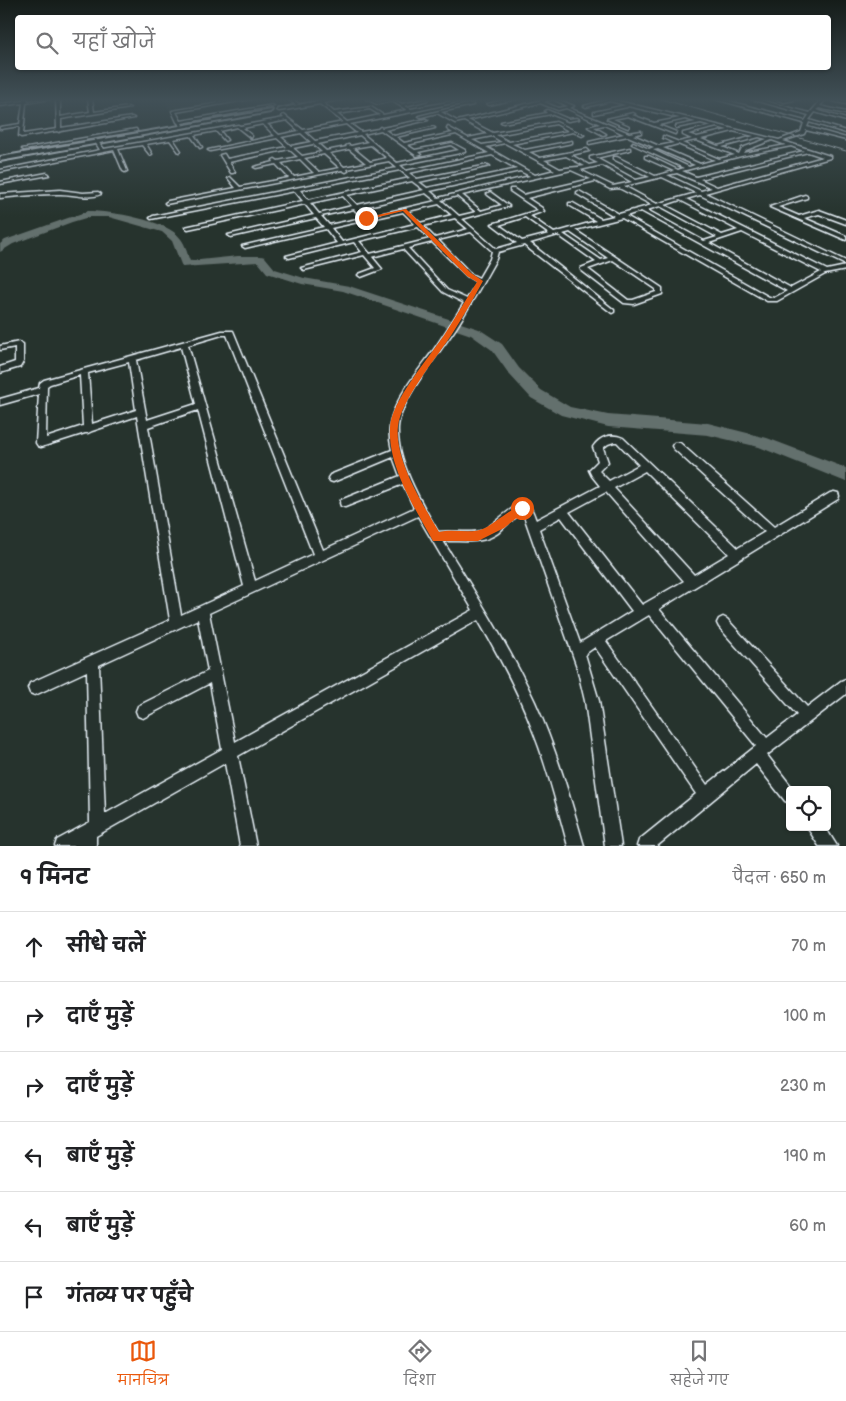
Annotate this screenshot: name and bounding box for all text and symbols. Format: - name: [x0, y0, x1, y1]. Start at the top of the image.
- search box: [15, 15, 831, 70]
- icon: search: [33, 29, 61, 57]
- text: यहाँ खोजें: [73, 31, 155, 54]
- route end: [355, 207, 378, 230]
- route start: [511, 497, 534, 520]
- map controls: [786, 786, 831, 831]
- button: locate: [786, 786, 831, 831]
- text: 9 मिनट: [20, 865, 89, 890]
- text: पैदल · 650 m: [733, 869, 826, 888]
- icon: ahead: [20, 933, 48, 961]
- text: सीधे चलें: [67, 935, 145, 958]
- text: 70 m: [791, 937, 826, 956]
- icon: right: [20, 1003, 48, 1031]
- text: दाएँ मुड़ें: [67, 1005, 133, 1028]
- text: 100 m: [783, 1007, 826, 1026]
- icon: right: [20, 1073, 48, 1101]
- text: दाएँ मुड़ें: [67, 1075, 133, 1098]
- text: 230 m: [780, 1077, 826, 1096]
- icon: left: [20, 1143, 48, 1171]
- text: बाएँ मुड़ें: [67, 1145, 134, 1168]
- text: 190 m: [784, 1147, 826, 1166]
- icon: left: [20, 1213, 48, 1241]
- text: बाएँ मुड़ें: [67, 1215, 134, 1238]
- text: 60 m: [789, 1217, 826, 1236]
- icon: arrive: [20, 1283, 48, 1311]
- text: गंतव्य पर पहुँचे: [67, 1285, 193, 1308]
- tab: मानचित्र: [117, 1337, 169, 1396]
- tab: दिशा: [404, 1337, 435, 1396]
- tab: सहेजे गए: [670, 1337, 729, 1396]

